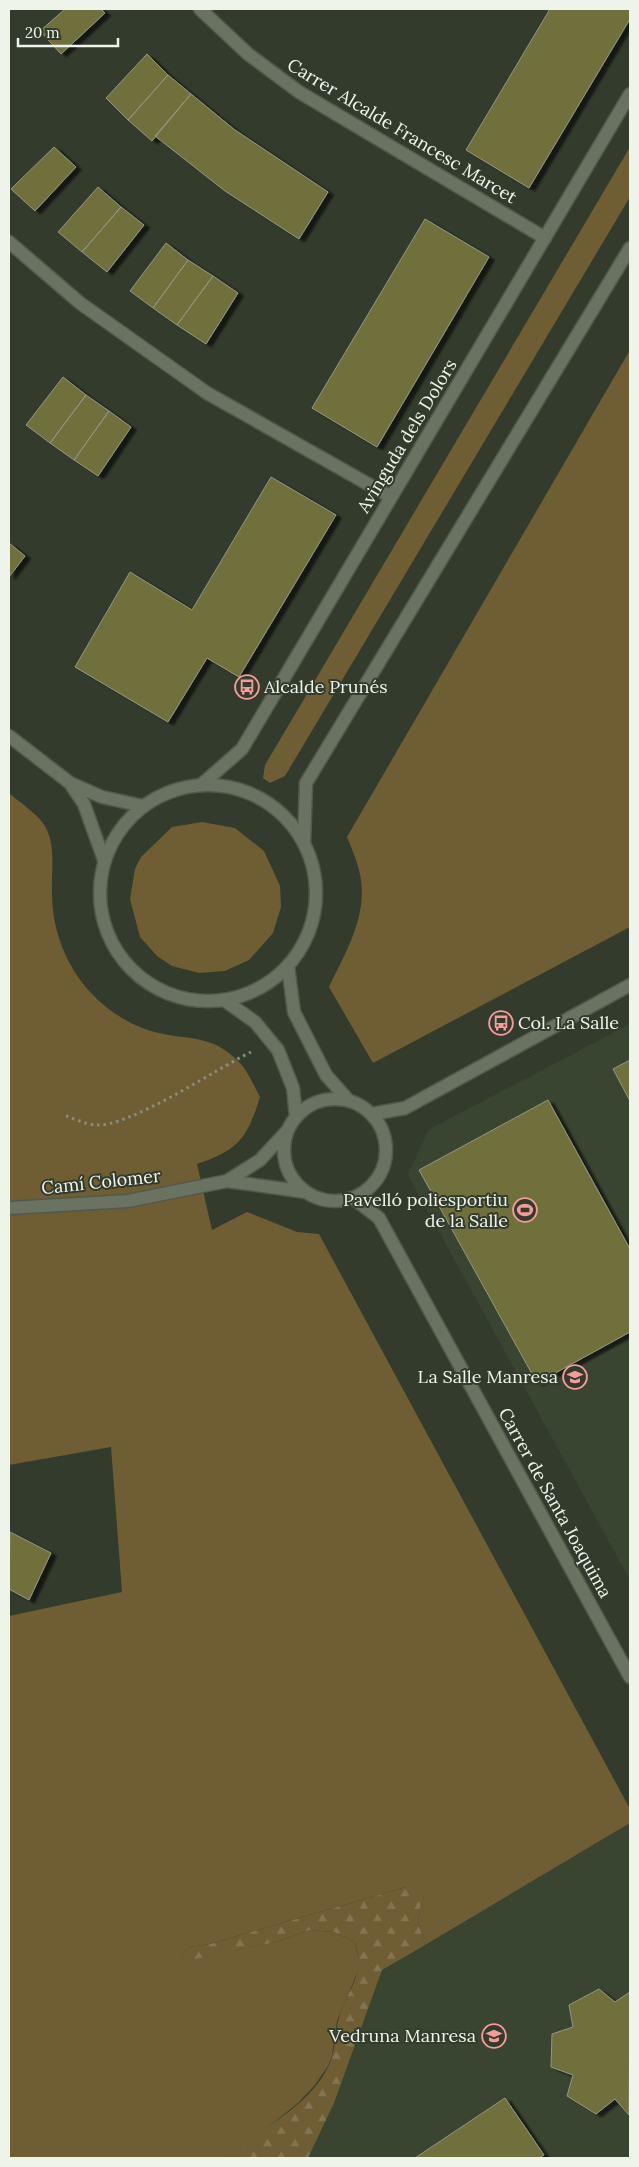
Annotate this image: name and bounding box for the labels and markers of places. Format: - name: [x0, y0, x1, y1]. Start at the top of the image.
- bus stop icon: Alcalde Prunés: [234, 674, 260, 700]
- place label: Alcalde Prunés: [263, 675, 388, 698]
- bus stop icon: Col. La Salle: [488, 1010, 514, 1036]
- place label: Col. La Salle: [518, 1011, 619, 1034]
- place label: Pavelló poliesportiu de la Salle: [343, 1188, 508, 1232]
- sports icon: Pavelló poliesportiu de la Salle: [512, 1197, 538, 1223]
- school or university icon: La Salle Manresa: [562, 1364, 588, 1390]
- place label: La Salle Manresa: [418, 1365, 558, 1388]
- school or university icon: Vedruna Manresa: [481, 2023, 507, 2049]
- place label: Vedruna Manresa: [328, 2024, 476, 2047]

